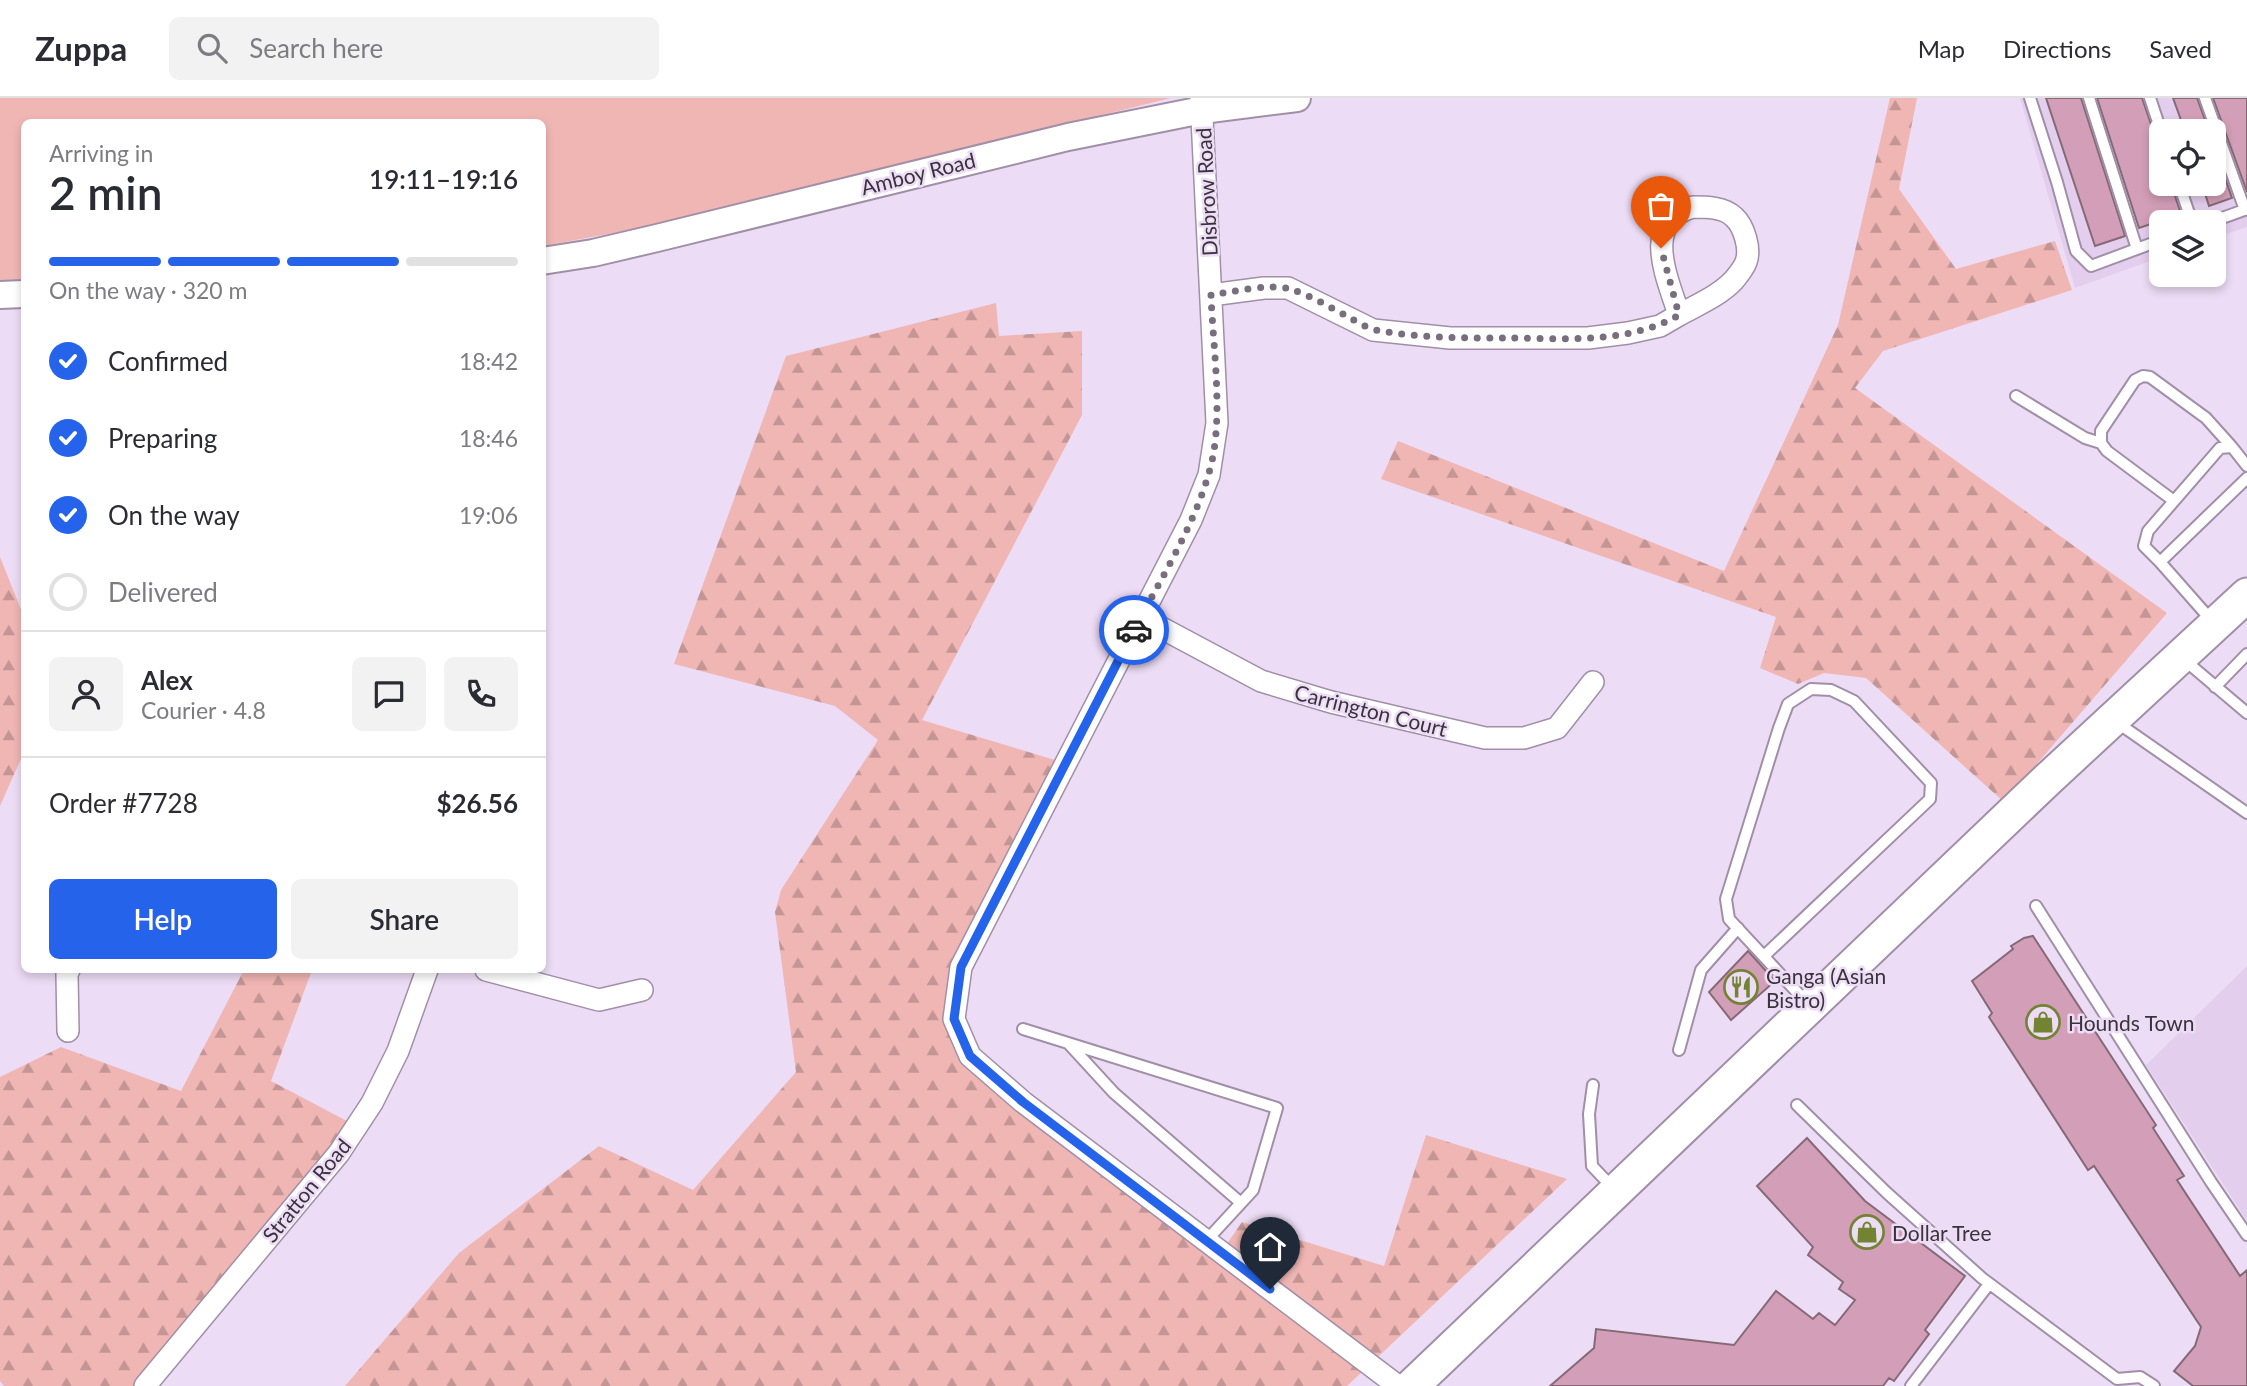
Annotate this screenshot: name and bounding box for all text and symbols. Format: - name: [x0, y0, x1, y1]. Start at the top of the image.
- search box: [169, 17, 659, 80]
- text: Zuppa: [35, 28, 127, 68]
- icon: search: [193, 29, 231, 67]
- text: Search here: [249, 32, 383, 64]
- text: Map: [1918, 34, 1965, 63]
- text: Directions: [2003, 34, 2111, 63]
- text: Saved: [2149, 34, 2212, 63]
- map controls: [2149, 119, 2226, 287]
- button: locate: [2149, 119, 2226, 196]
- street label: Disbrow Road: [1190, 127, 1222, 257]
- text: Arriving in: [49, 139, 153, 167]
- street label: Amboy Road: [858, 147, 978, 199]
- text: 19:11–19:16: [369, 163, 518, 195]
- text: 2 min: [49, 165, 163, 220]
- pin: [1631, 176, 1691, 248]
- icon: bag: [1642, 187, 1680, 225]
- button: layers: [2149, 210, 2226, 287]
- text: On the way · 320 m: [49, 276, 248, 304]
- icon: check: [49, 342, 87, 380]
- text: Confirmed: [108, 345, 228, 377]
- text: 18:42: [459, 347, 518, 375]
- icon: check: [49, 419, 87, 457]
- text: Preparing: [108, 422, 217, 454]
- text: 18:46: [459, 424, 518, 452]
- icon: check: [49, 496, 87, 534]
- text: On the way: [108, 499, 240, 531]
- text: 19:06: [459, 501, 518, 529]
- text: Delivered: [108, 576, 218, 608]
- courier: [1099, 595, 1169, 665]
- icon: car: [1115, 611, 1153, 649]
- button: person: [49, 657, 123, 731]
- button: chat: [352, 657, 426, 731]
- button: phone: [444, 657, 518, 731]
- text: Alex: [141, 664, 193, 696]
- street label: Carrington Court: [1292, 679, 1450, 741]
- text: Courier · 4.8: [141, 696, 266, 724]
- text: Order #7728: [49, 787, 198, 819]
- text: $26.56: [436, 787, 518, 819]
- button: Help: [49, 879, 277, 959]
- button: Share: [291, 879, 518, 959]
- place label: Ganga (Asian Bistro): [1766, 963, 1886, 1012]
- restaurant icon: Ganga (Asian Bistro): [1722, 968, 1760, 1006]
- shop icon: Hounds Town: [2024, 1003, 2062, 1041]
- place label: Hounds Town: [2068, 1010, 2194, 1035]
- street label: Stratton Road: [257, 1133, 355, 1247]
- shop icon: Dollar Tree: [1848, 1213, 1886, 1251]
- pin: [1240, 1217, 1300, 1289]
- place label: Dollar Tree: [1892, 1220, 1992, 1245]
- icon: home: [1251, 1228, 1289, 1266]

